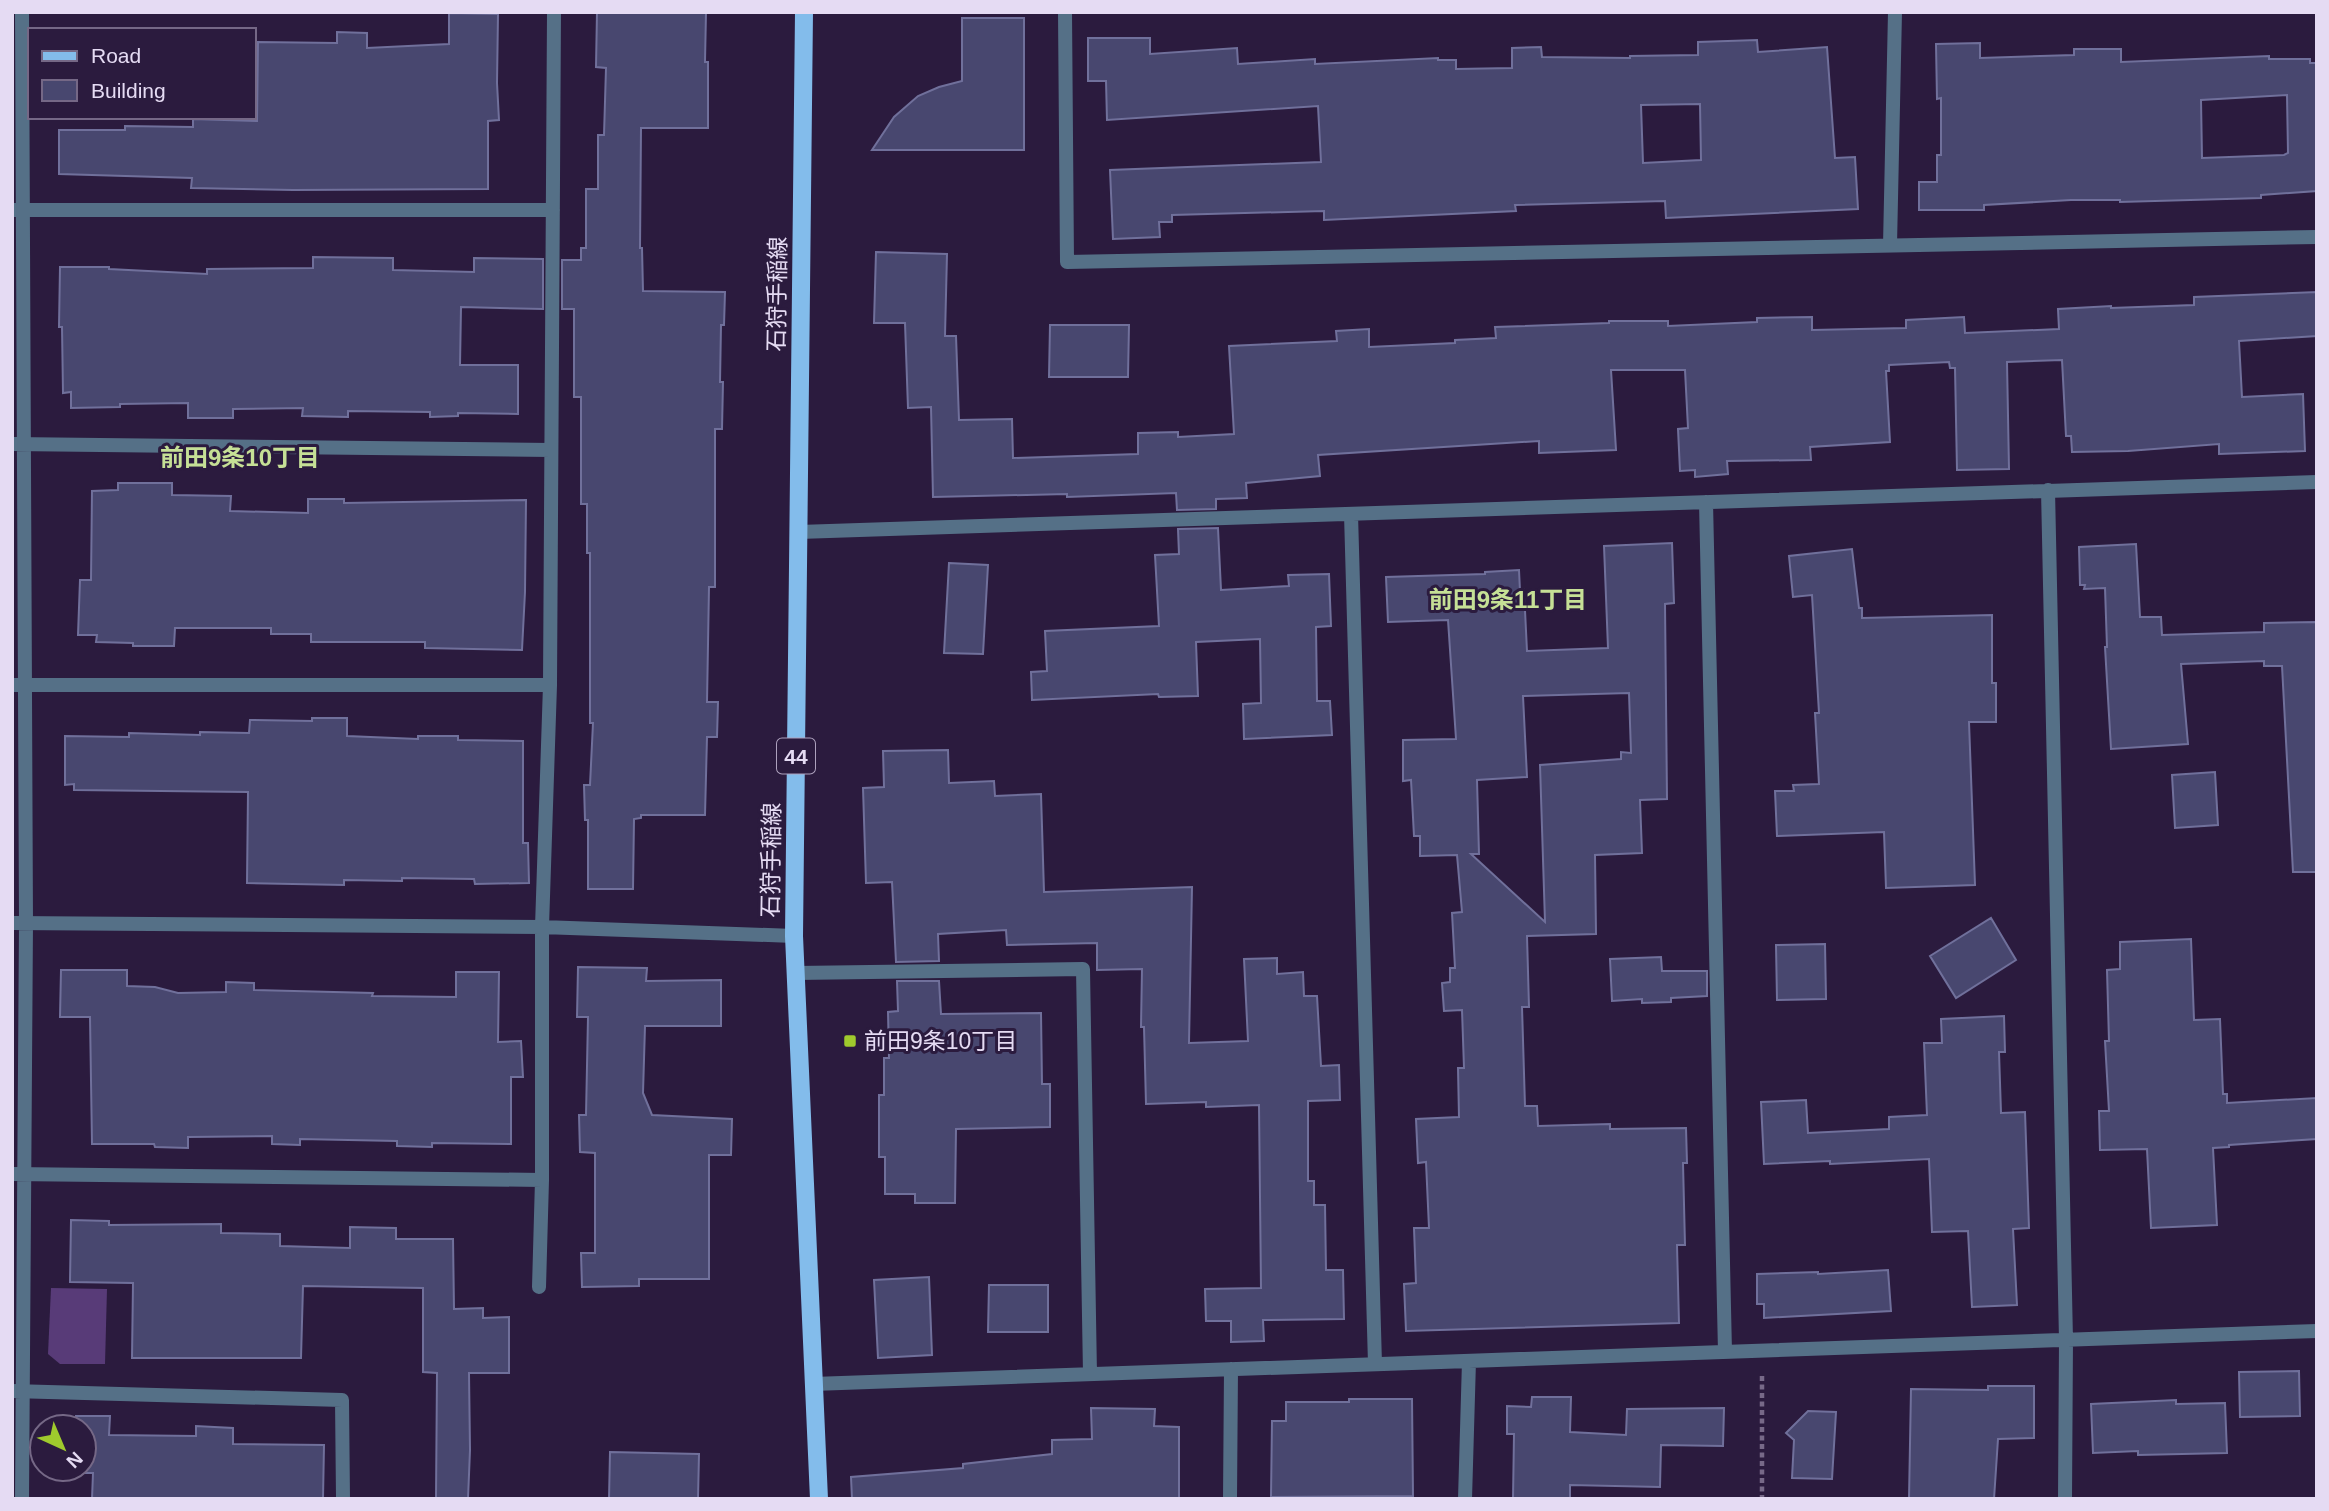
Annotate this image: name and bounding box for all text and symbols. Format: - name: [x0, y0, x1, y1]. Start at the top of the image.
- legend: [28, 28, 256, 119]
- text: Road: [91, 44, 141, 67]
- text: Building: [91, 79, 166, 102]
- street label: 石狩手稲線: [763, 236, 791, 352]
- district label: 前田9条10丁目: [160, 444, 320, 471]
- district label: 前田9条11丁目: [1429, 586, 1587, 613]
- road number: 44: [777, 738, 815, 774]
- street label: 石狩手稲線: [757, 802, 785, 918]
- place label: 前田9条10丁目: [864, 1028, 1017, 1054]
- marker: 前田9条10丁目: [842, 1033, 858, 1049]
- north arrow: [28, 1413, 98, 1483]
- text: N: [62, 1448, 87, 1472]

